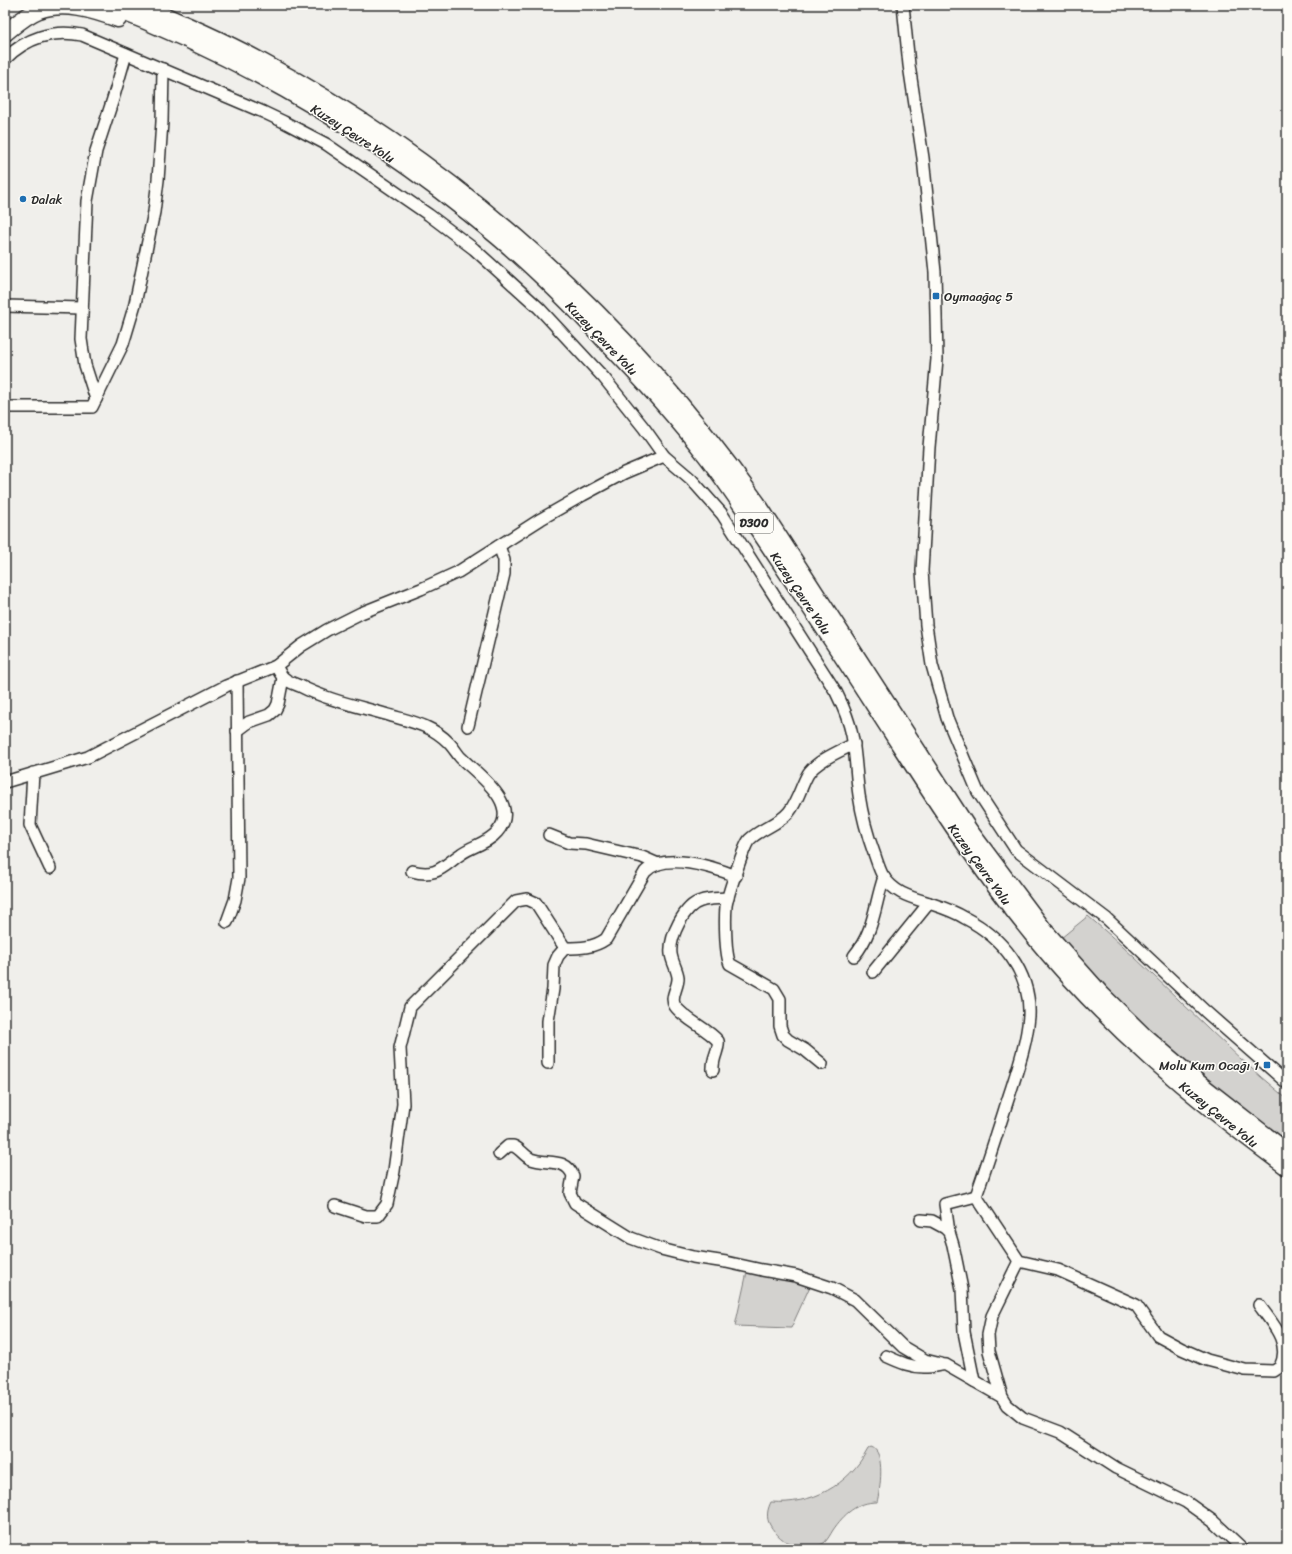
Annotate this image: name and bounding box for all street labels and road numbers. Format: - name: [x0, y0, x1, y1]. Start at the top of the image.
- street label: Kuzey Çevre Yolu: [306, 97, 400, 169]
- street label: Kuzey Çevre Yolu: [560, 296, 643, 381]
- road number: D300: [735, 513, 773, 533]
- street label: Kuzey Çevre Yolu: [764, 547, 837, 640]
- street label: Kuzey Çevre Yolu: [942, 818, 1017, 910]
- street label: Kuzey Çevre Yolu: [1174, 1075, 1263, 1154]

